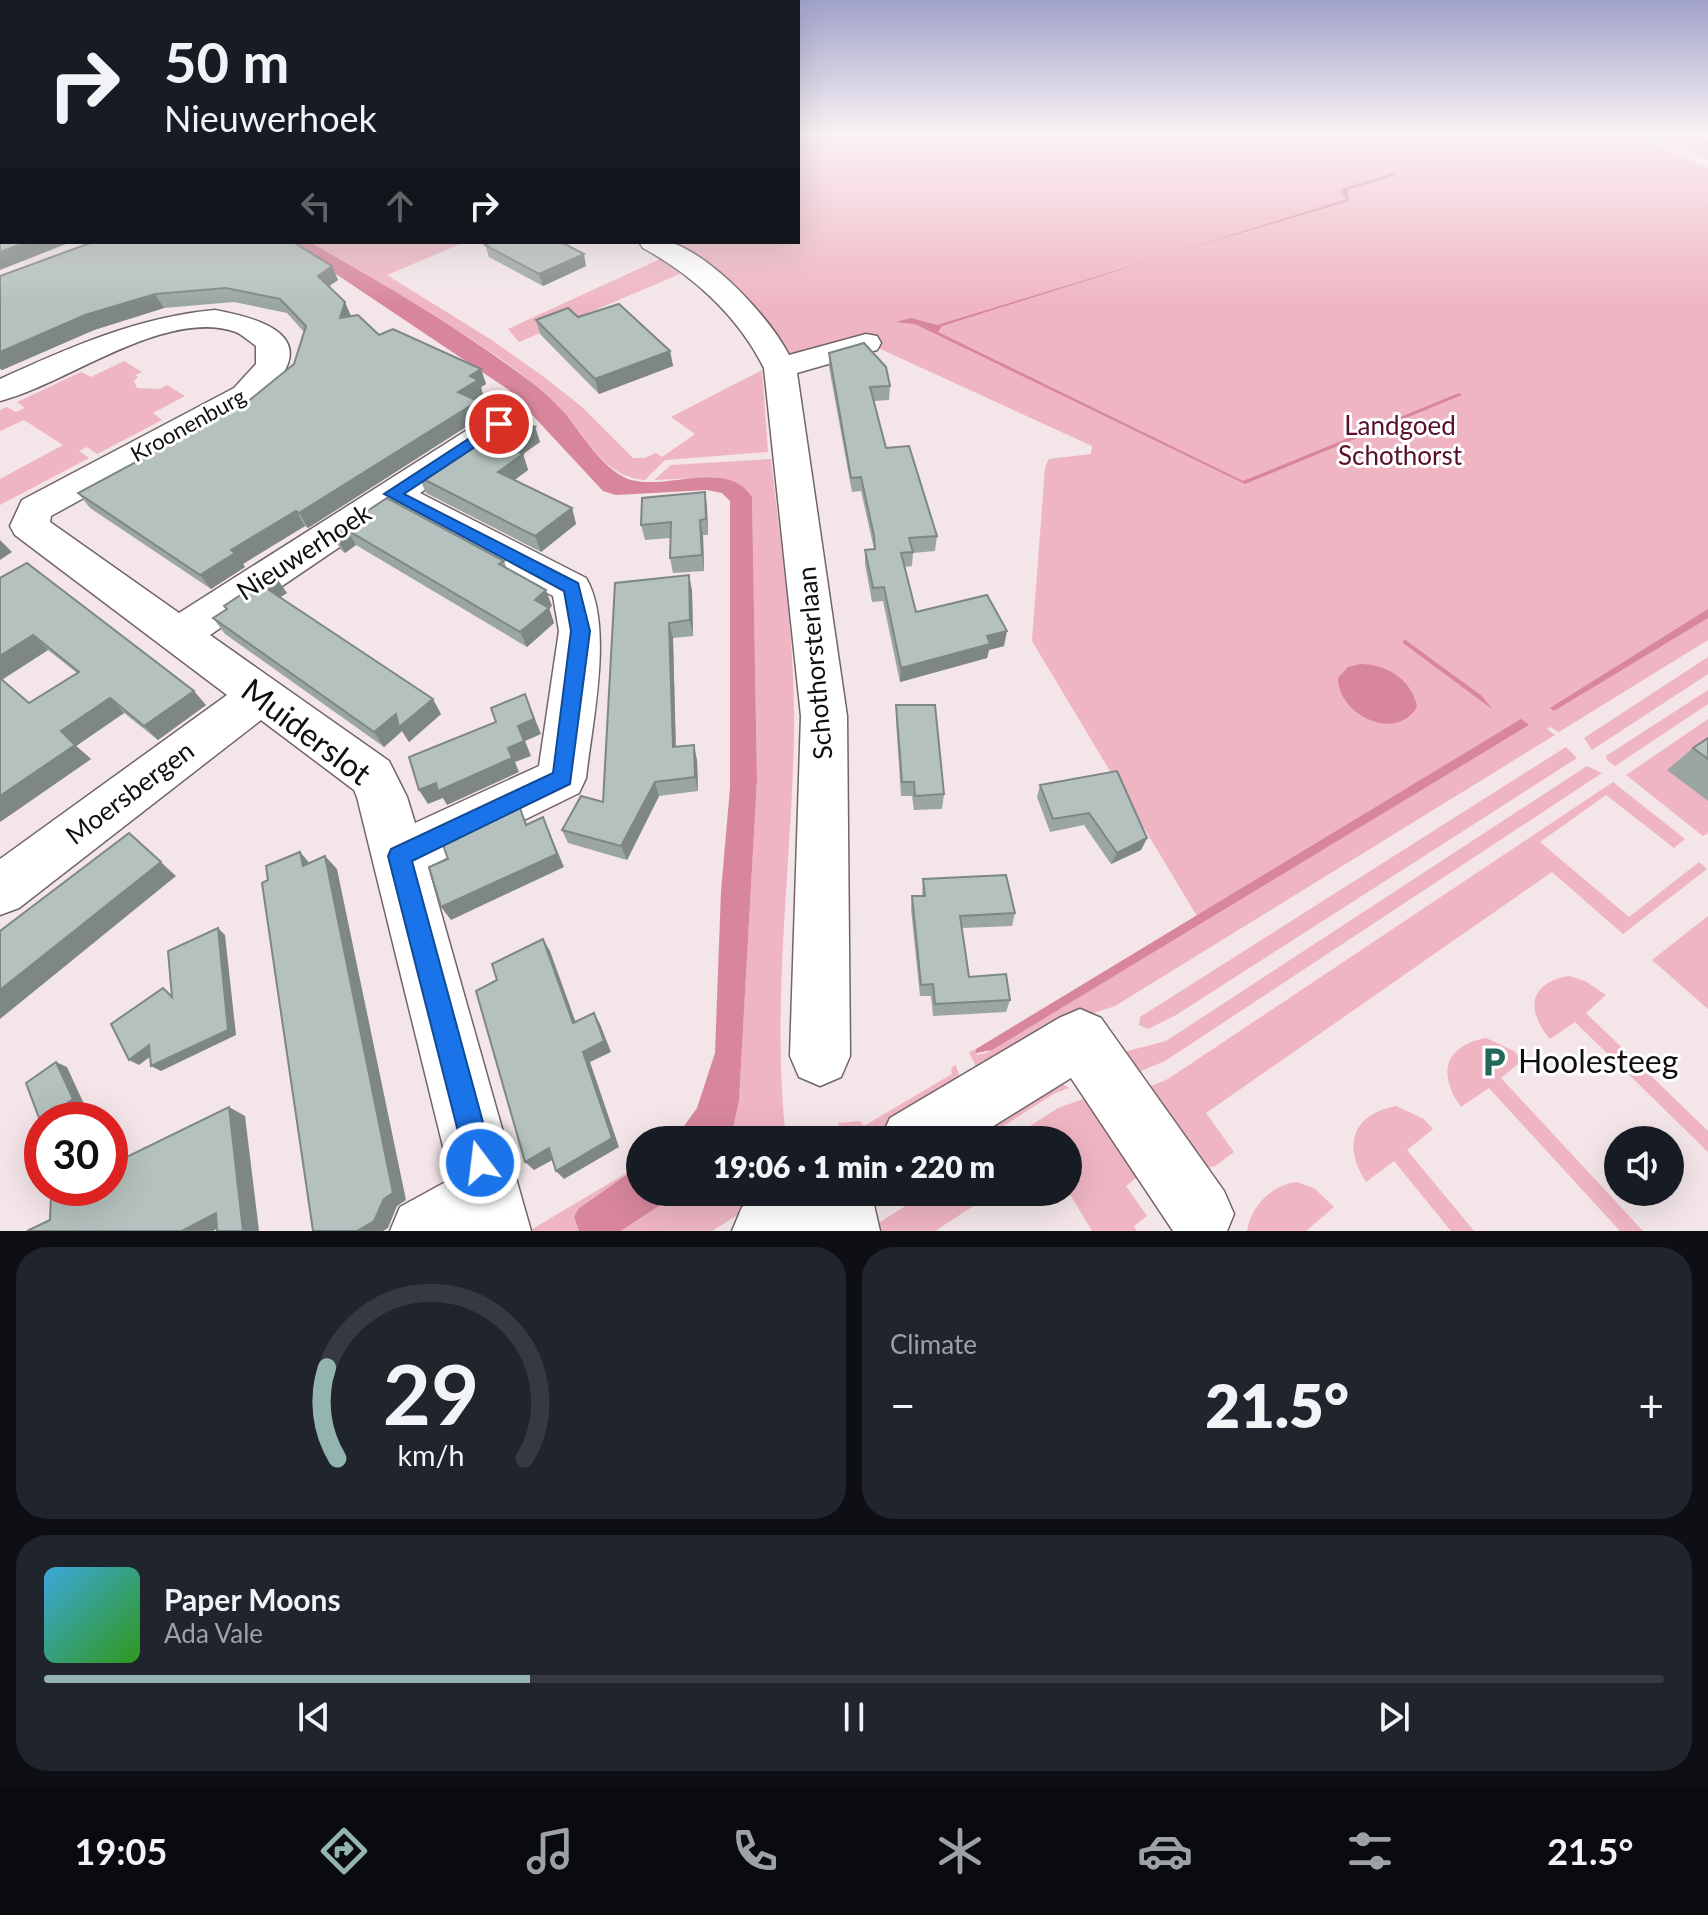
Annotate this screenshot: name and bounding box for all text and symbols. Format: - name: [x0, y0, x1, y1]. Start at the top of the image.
- text: 50 m: [164, 28, 289, 95]
- icon: right: [32, 32, 136, 136]
- text: Nieuwerhoek: [164, 96, 377, 140]
- icon: left: [294, 184, 338, 228]
- icon: ahead: [378, 184, 422, 228]
- icon: right: [462, 184, 506, 228]
- street label: Kroonenburg: [126, 382, 250, 467]
- pin: [465, 390, 533, 458]
- icon: arrive: [477, 402, 521, 446]
- park label: Landgoed Schothorst: [1338, 409, 1463, 471]
- street label: Nieuwerhoek: [230, 495, 377, 606]
- street label: Schothorsterlaan: [790, 565, 838, 761]
- street label: Muiderslot: [234, 669, 380, 792]
- street label: Moersbergen: [59, 734, 200, 851]
- place label: Hoolesteeg: [1518, 1041, 1678, 1080]
- parking icon: Hoolesteeg: [1477, 1045, 1511, 1079]
- speed limit sign: 30: [24, 1102, 128, 1206]
- position arrow: [438, 1121, 522, 1205]
- map controls: [1604, 1126, 1684, 1206]
- button: sound: [1604, 1126, 1684, 1206]
- text: 19:06 · 1 min · 220 m: [713, 1148, 995, 1184]
- text: Climate: [890, 1328, 977, 1360]
- text: 29: [383, 1343, 479, 1443]
- text: 21.5°: [1205, 1369, 1349, 1441]
- text: −: [890, 1379, 916, 1431]
- text: +: [1638, 1379, 1664, 1431]
- text: km/h: [398, 1438, 464, 1472]
- text: Paper Moons: [164, 1581, 341, 1617]
- text: Ada Vale: [164, 1617, 263, 1649]
- icon: previous: [292, 1695, 336, 1739]
- icon: pause: [832, 1695, 876, 1739]
- icon: next: [1372, 1695, 1416, 1739]
- icon: directions: [316, 1823, 372, 1879]
- icon: music: [522, 1823, 578, 1879]
- icon: phone: [727, 1823, 783, 1879]
- icon: climate: [932, 1823, 988, 1879]
- icon: car: [1137, 1823, 1193, 1879]
- icon: filters: [1342, 1823, 1398, 1879]
- text: 19:05: [75, 1829, 167, 1873]
- text: 21.5°: [1547, 1829, 1633, 1873]

